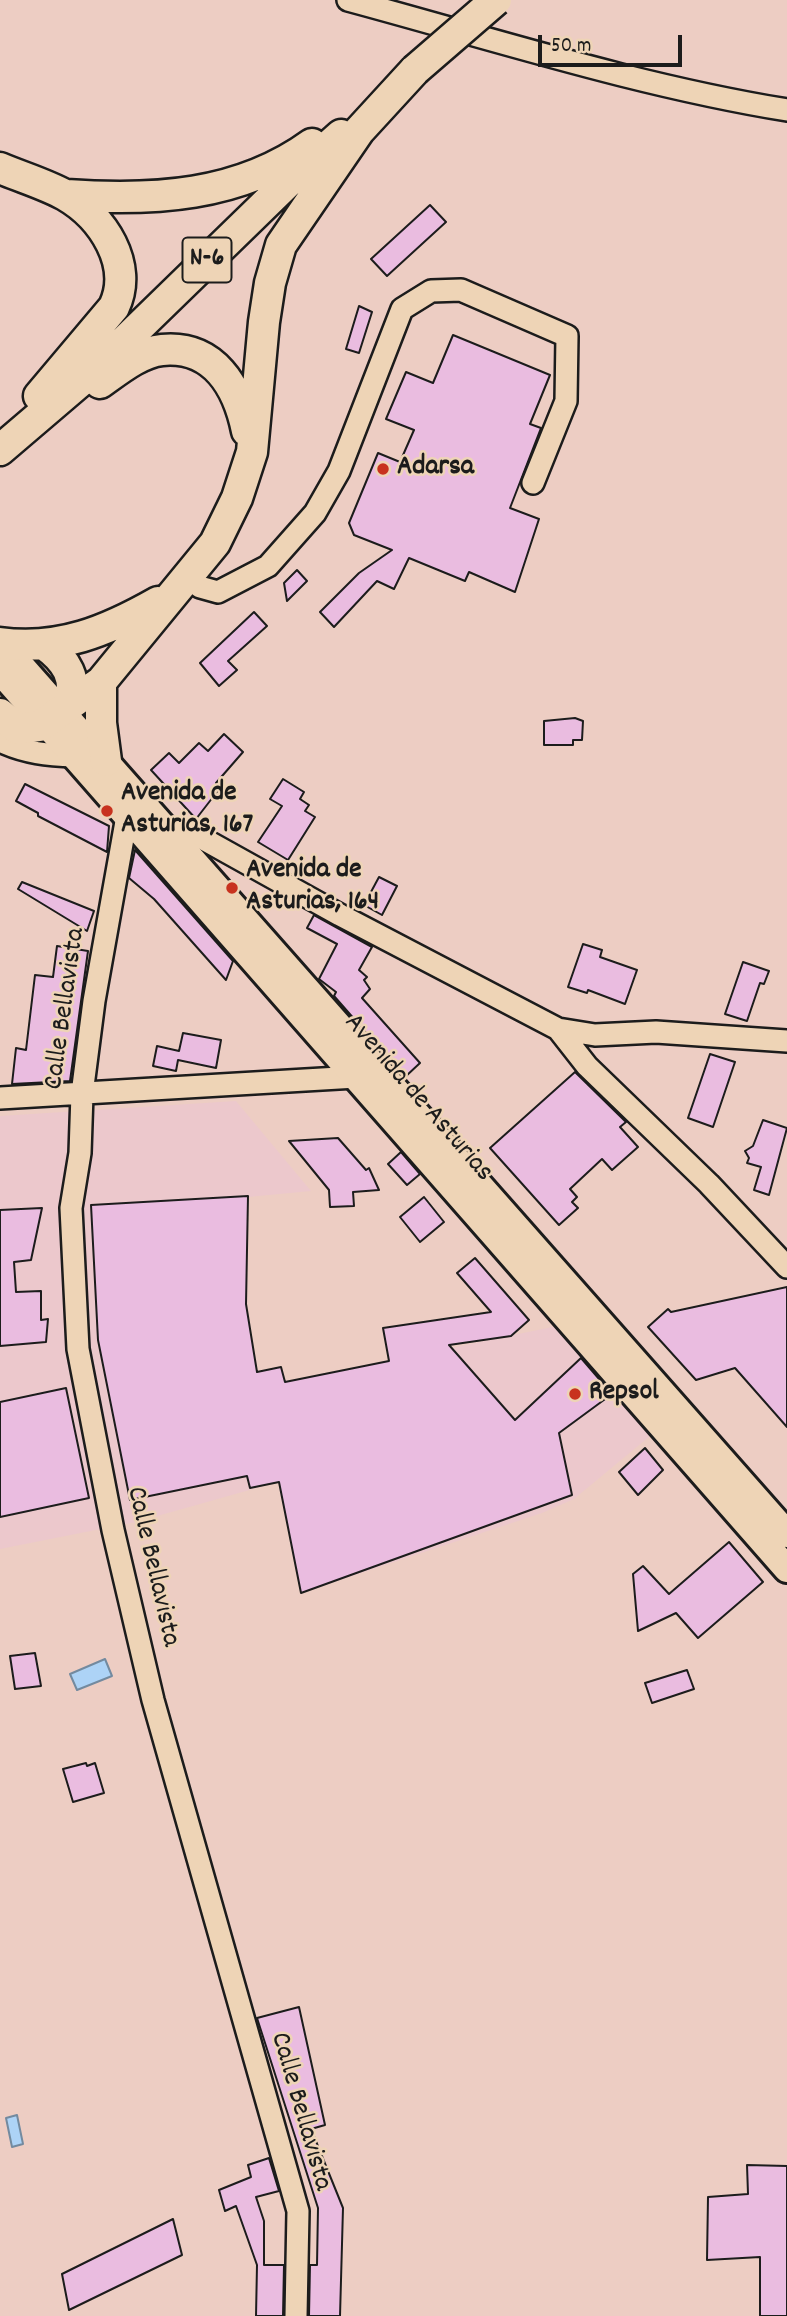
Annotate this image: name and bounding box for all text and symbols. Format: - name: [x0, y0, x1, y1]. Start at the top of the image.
- scale bar: [542, 21, 686, 65]
- text: 50 m: [551, 32, 591, 62]
- road number: N-6: [182, 238, 232, 282]
- place label: Adarsa: [397, 452, 474, 486]
- marker: Adarsa: [375, 461, 391, 477]
- place label: Avenida de Asturias, 167: [121, 778, 253, 844]
- marker: Avenida de Asturias, 167: [99, 803, 115, 819]
- place label: Avenida de Asturias, 164: [246, 855, 379, 921]
- marker: Avenida de Asturias, 164: [224, 880, 240, 896]
- street label: Calle Bellavista: [39, 926, 95, 1092]
- street label: Avenida de Asturias: [335, 1008, 499, 1190]
- place label: Repsol: [589, 1377, 659, 1411]
- marker: Repsol: [567, 1386, 583, 1402]
- street label: Calle Bellavista: [116, 1484, 186, 1650]
- street label: Calle Bellavista: [260, 2029, 338, 2195]

